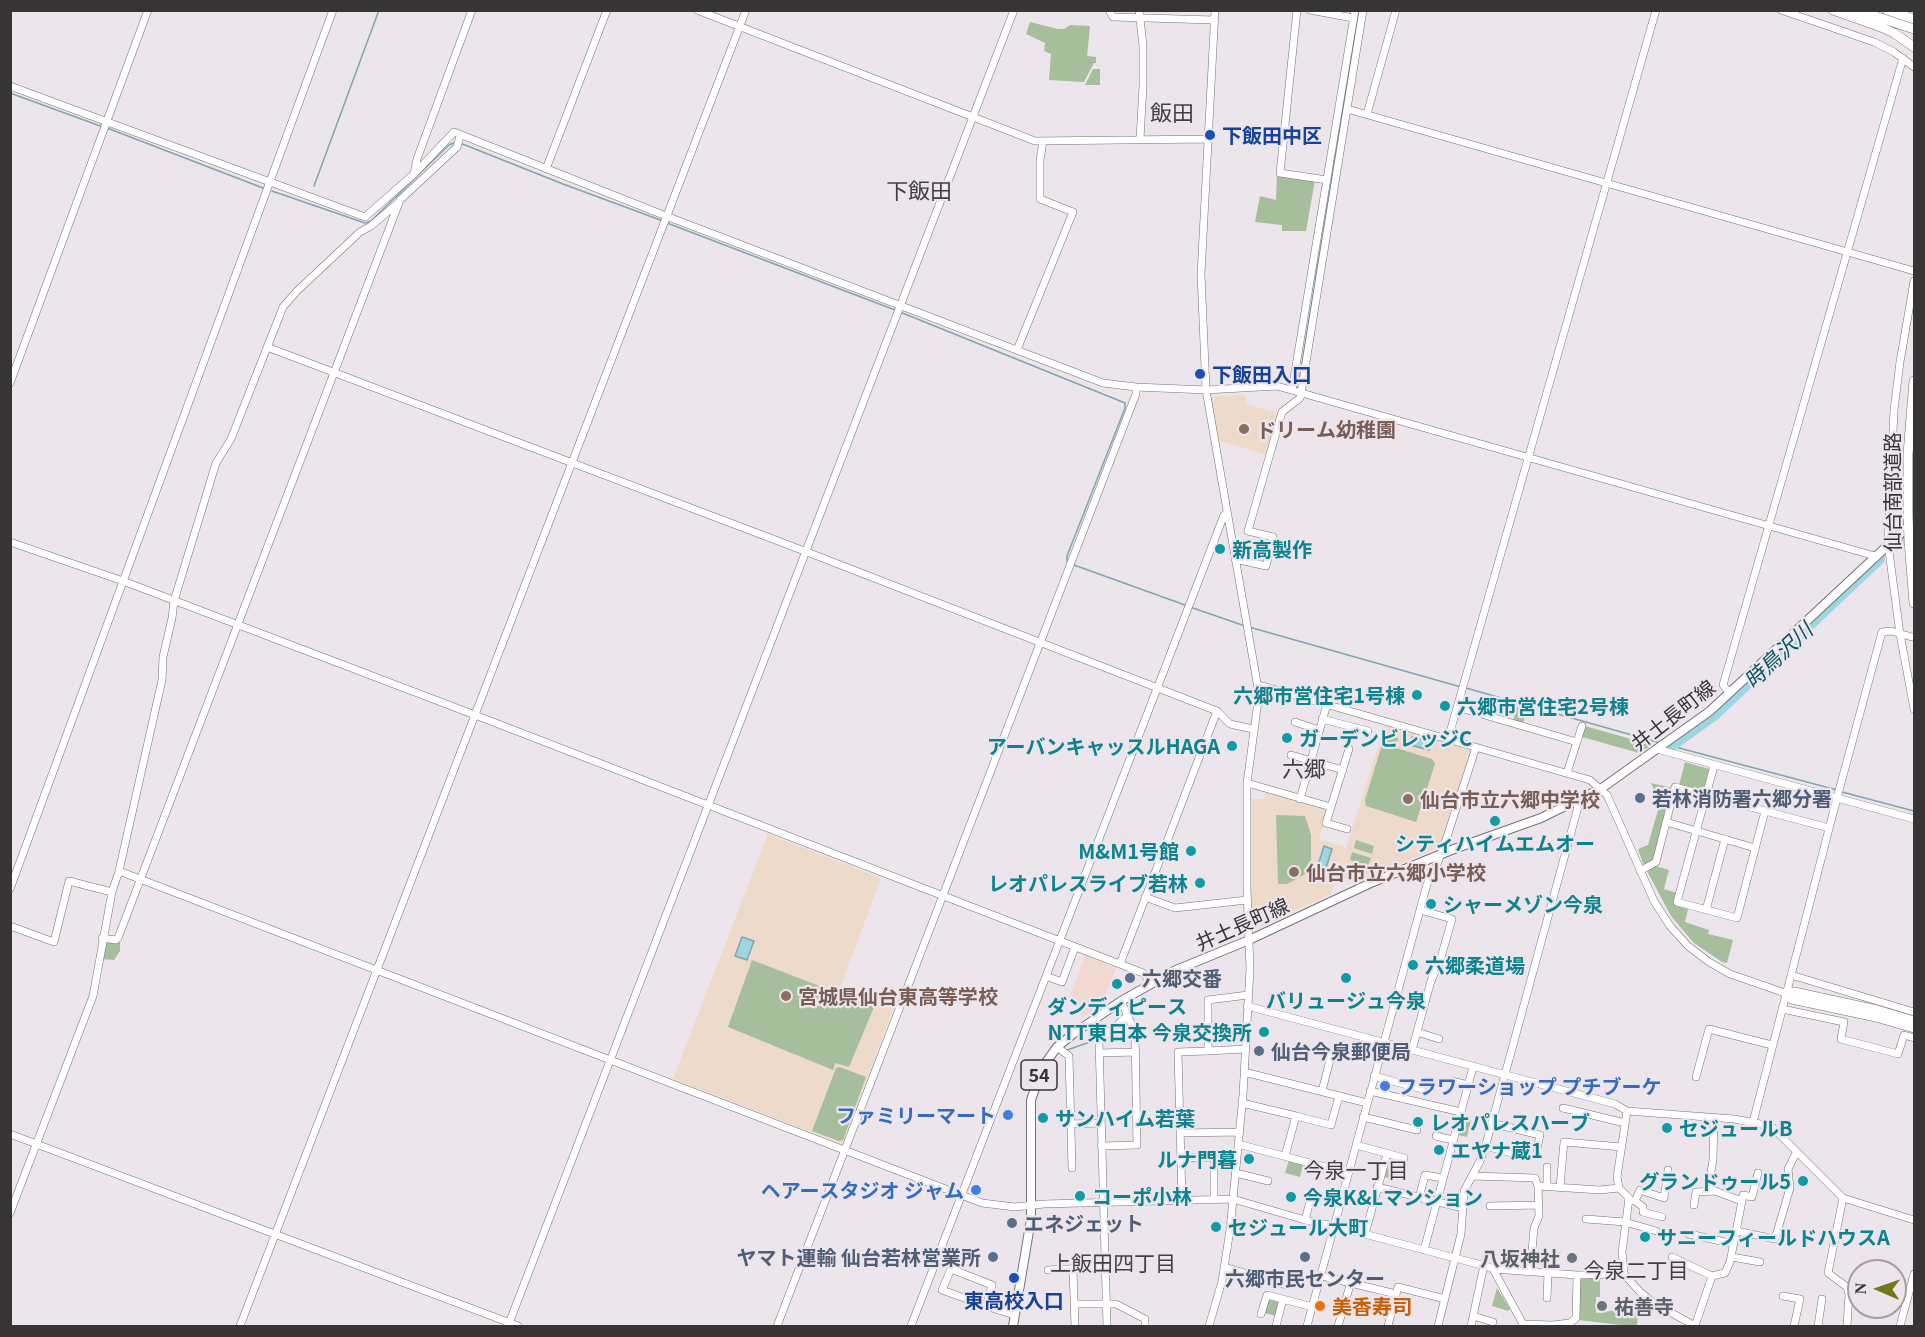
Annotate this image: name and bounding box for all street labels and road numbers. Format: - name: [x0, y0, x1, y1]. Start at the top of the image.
- street label: 仙台南部道路: [1880, 432, 1904, 552]
- street label: 井土長町線: [1626, 675, 1720, 755]
- street label: 井土長町線: [1191, 893, 1293, 955]
- road number: 54: [1021, 1060, 1057, 1090]

